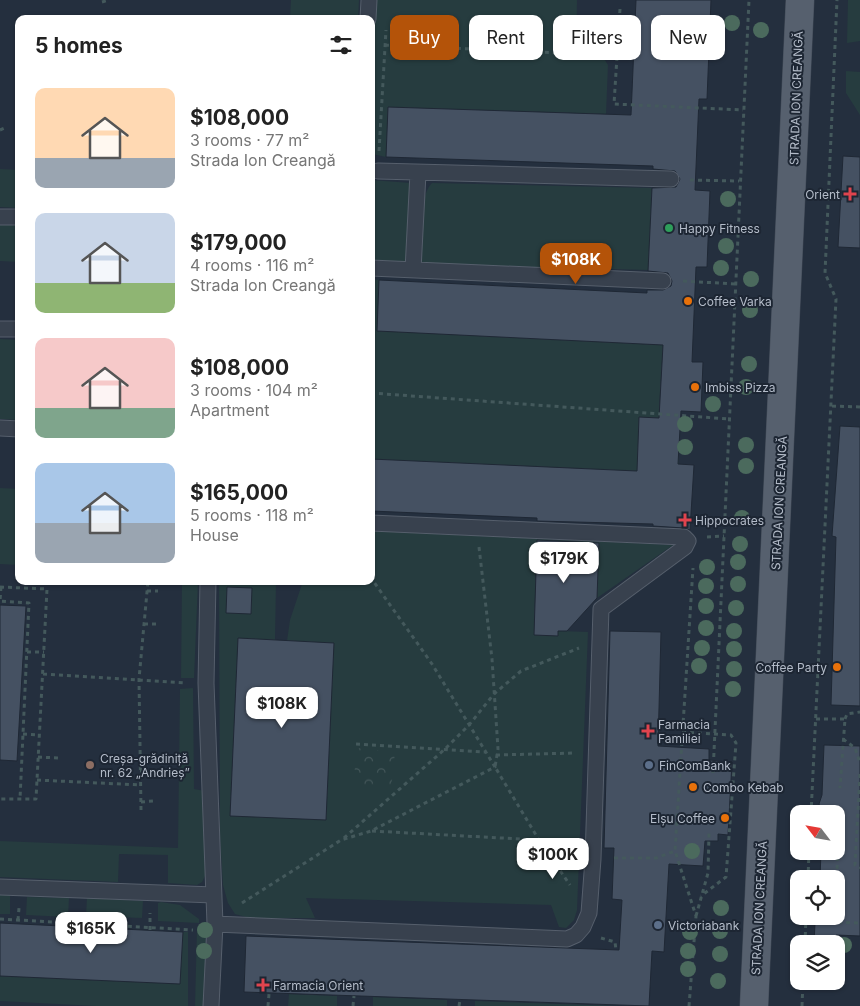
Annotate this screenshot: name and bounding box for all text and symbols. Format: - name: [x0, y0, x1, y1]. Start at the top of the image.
- chip: Buy: [390, 15, 459, 60]
- chip: Rent: [469, 15, 543, 60]
- chip: Filters: [553, 15, 641, 60]
- chip: New: [651, 15, 725, 60]
- icon: filters: [327, 31, 355, 59]
- street label: STRADA ION CREANGĂ: [786, 31, 806, 165]
- text: 5 homes: [35, 33, 123, 58]
- text: $108,000: [190, 105, 289, 130]
- icon: home: [75, 108, 135, 168]
- text: 3 rooms · 77 m²: [190, 130, 309, 150]
- text: Strada Ion Creangă: [190, 150, 336, 170]
- place label: Orient: [805, 187, 840, 202]
- marker: Orient: [844, 188, 856, 200]
- place label: Happy Fitness: [679, 221, 760, 236]
- marker: Happy Fitness: [663, 222, 675, 234]
- text: $179,000: [190, 230, 287, 255]
- icon: home: [75, 233, 135, 293]
- pin: $108K: [541, 242, 611, 285]
- text: $108K: [551, 249, 601, 269]
- text: 4 rooms · 116 m²: [190, 255, 314, 275]
- text: Strada Ion Creangă: [190, 275, 336, 295]
- place label: Coffee Varka: [698, 294, 772, 309]
- marker: Coffee Varka: [682, 295, 694, 307]
- text: $108,000: [190, 355, 289, 380]
- icon: home: [75, 358, 135, 418]
- text: 3 rooms · 104 m²: [190, 380, 318, 400]
- place label: Imbiss Pizza: [705, 380, 776, 395]
- marker: Imbiss Pizza: [689, 381, 701, 393]
- text: Apartment: [190, 400, 270, 420]
- street label: STRADA ION CREANGĂ: [768, 436, 790, 570]
- text: $165,000: [190, 480, 288, 505]
- icon: home: [75, 483, 135, 543]
- text: 5 rooms · 118 m²: [190, 505, 314, 525]
- place label: Hippocrates: [695, 513, 764, 528]
- marker: Hippocrates: [679, 514, 691, 526]
- text: House: [190, 525, 239, 545]
- pin: $179K: [529, 542, 599, 584]
- text: $179K: [540, 548, 588, 568]
- place label: Coffee Party: [756, 660, 827, 675]
- marker: Coffee Party: [831, 661, 843, 673]
- pin: $108K: [247, 686, 317, 729]
- text: $108K: [257, 693, 307, 713]
- place label: Farmacia Familiei: [658, 717, 710, 746]
- marker: Farmacia Familiei: [642, 725, 654, 737]
- place label: Creșa-grădiniță nr. 62 „Andrieș”: [100, 751, 190, 780]
- place label: FinComBank: [659, 758, 731, 773]
- marker: Creșa-grădiniță nr. 62 „Andrieș”: [84, 759, 96, 771]
- marker: FinComBank: [643, 759, 655, 771]
- place label: Combo Kebab: [703, 780, 784, 795]
- marker: Combo Kebab: [687, 781, 699, 793]
- north arrow: [790, 805, 845, 860]
- map controls: [790, 805, 845, 990]
- place label: Elșu Coffee: [650, 811, 715, 826]
- marker: Elșu Coffee: [719, 812, 731, 824]
- pin: $100K: [518, 838, 588, 880]
- street label: STRADA ION CREANGĂ: [748, 841, 770, 975]
- text: $100K: [528, 844, 578, 864]
- button: locate: [790, 870, 845, 925]
- pin: $165K: [56, 912, 126, 954]
- text: $165K: [66, 918, 116, 938]
- place label: Victoriabank: [668, 918, 740, 933]
- marker: Victoriabank: [652, 919, 664, 931]
- button: layers: [790, 935, 845, 990]
- place label: Farmacia Orient: [273, 978, 363, 993]
- marker: Farmacia Orient: [257, 979, 269, 991]

